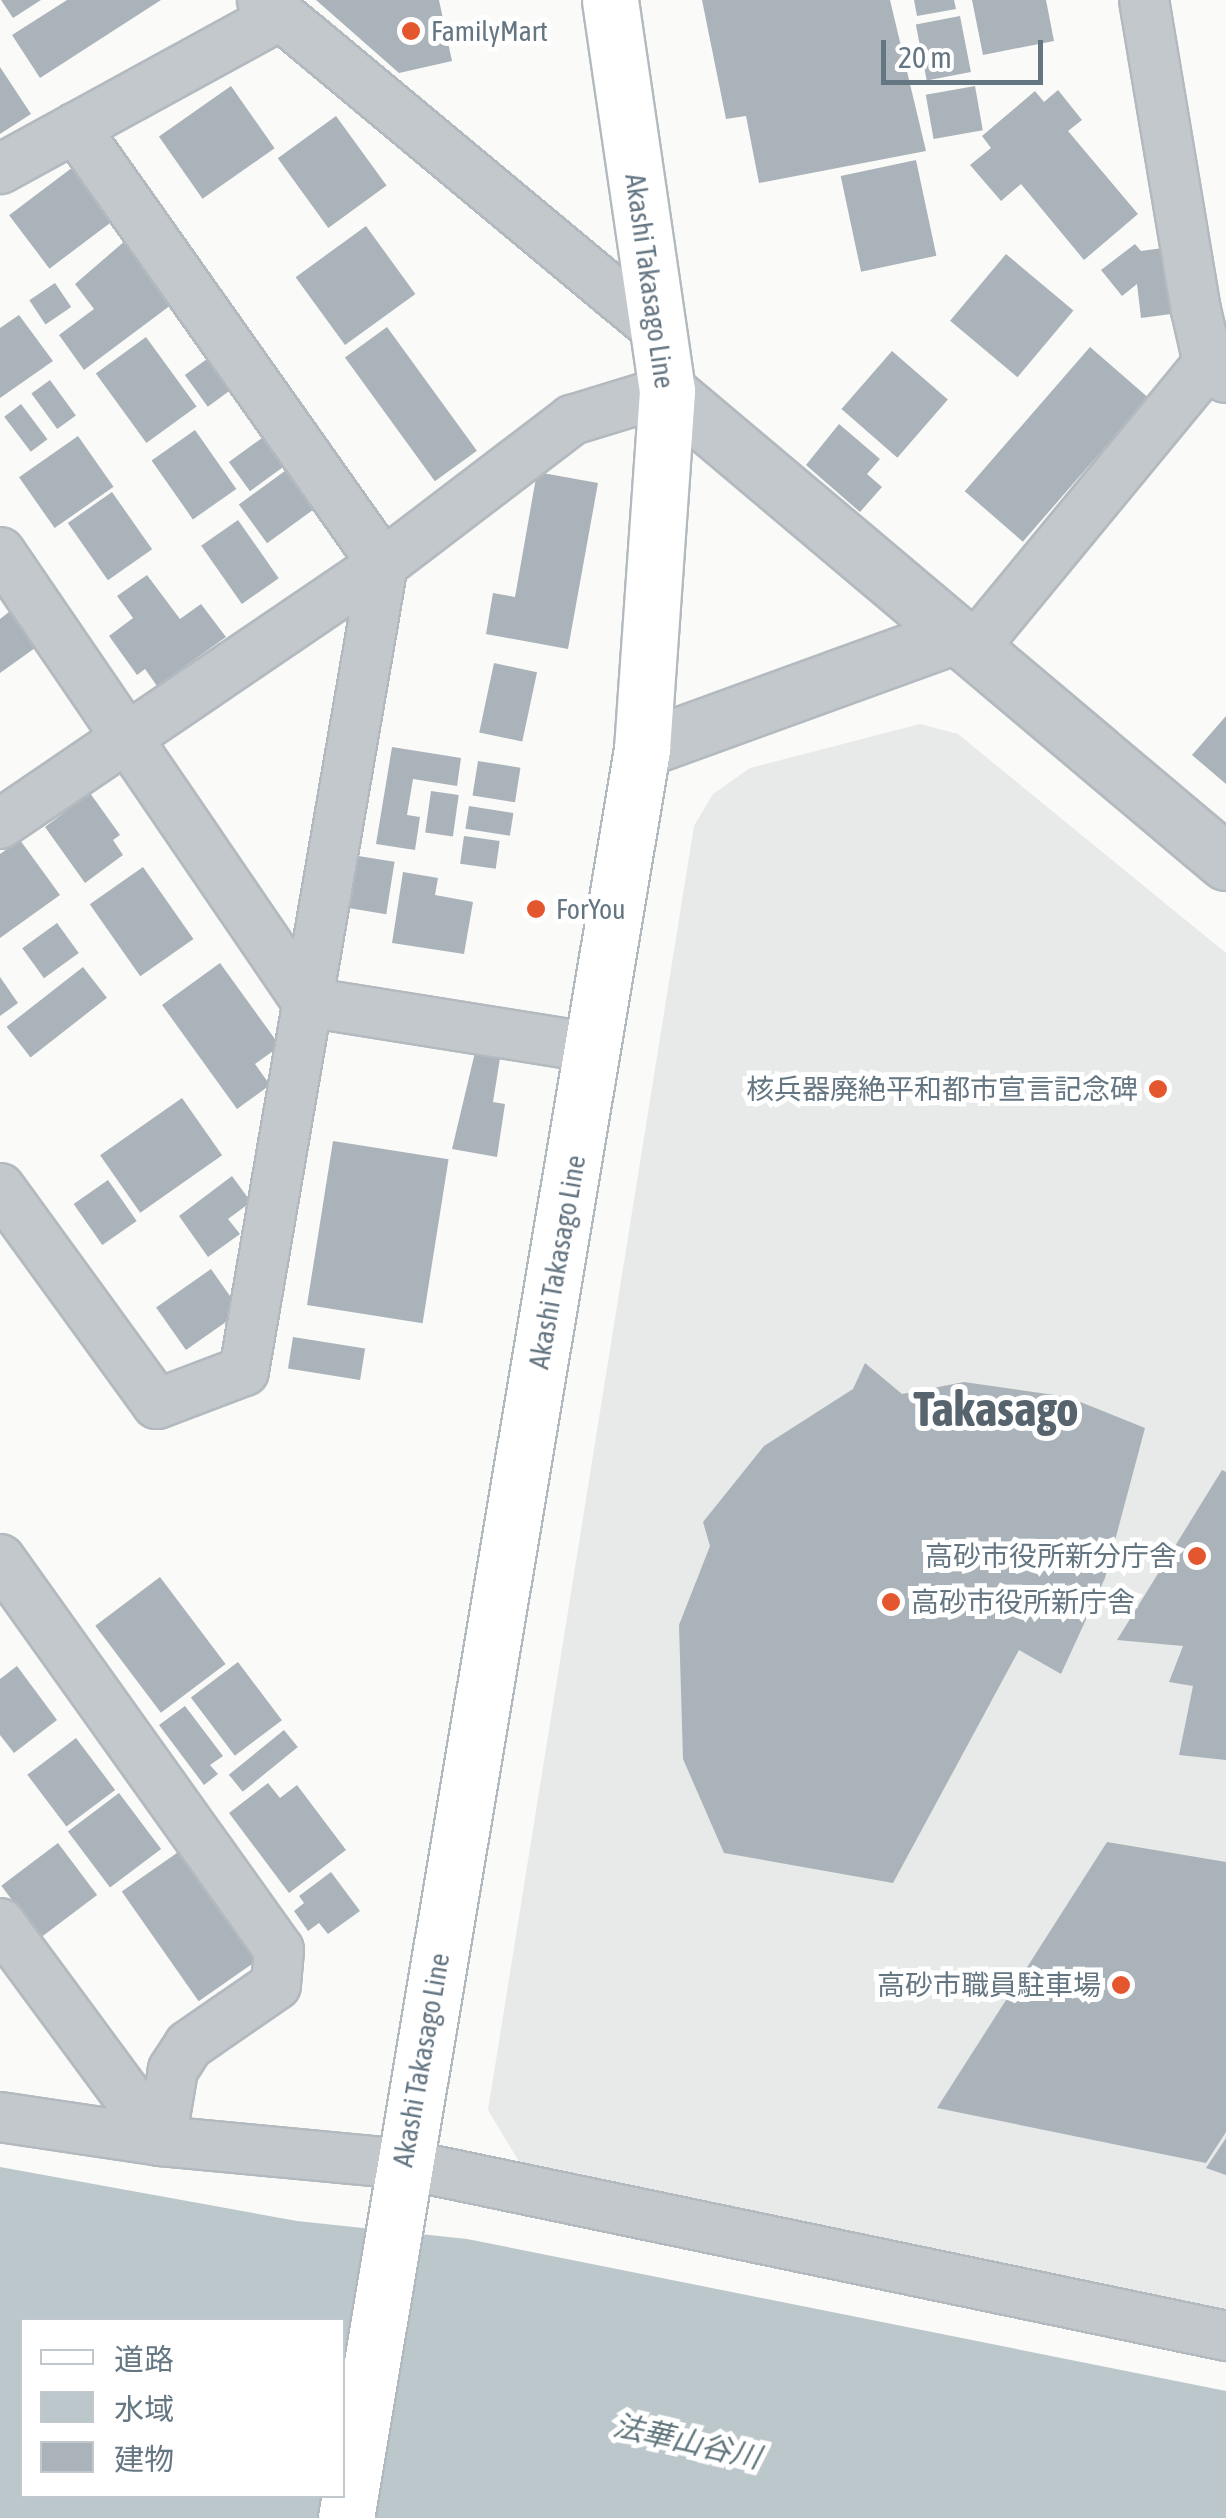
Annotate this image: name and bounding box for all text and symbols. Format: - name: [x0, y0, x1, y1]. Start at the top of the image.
- place label: FamilyMart: [431, 14, 548, 48]
- marker: FamilyMart: [400, 20, 422, 42]
- scale bar: [886, 20, 1048, 82]
- text: 20 m: [898, 40, 952, 74]
- street label: Akashi Takasago Line: [618, 171, 682, 391]
- place label: ForYou: [556, 892, 626, 926]
- marker: ForYou: [525, 898, 547, 920]
- place label: 核兵器廃絶平和都市宣言記念碑: [746, 1072, 1138, 1106]
- marker: 核兵器廃絶平和都市宣言記念碑: [1147, 1078, 1169, 1100]
- street label: Akashi Takasago Line: [522, 1153, 592, 1371]
- district label: Takasago: [914, 1380, 1078, 1438]
- place label: 高砂市役所新分庁舎: [925, 1539, 1177, 1573]
- marker: 高砂市役所新分庁舎: [1186, 1545, 1208, 1567]
- place label: 高砂市役所新庁舎: [911, 1585, 1135, 1619]
- marker: 高砂市役所新庁舎: [880, 1591, 902, 1613]
- street label: Akashi Takasago Line: [386, 1951, 456, 2169]
- place label: 高砂市職員駐車場: [877, 1968, 1101, 2002]
- marker: 高砂市職員駐車場: [1110, 1974, 1132, 1996]
- legend: [20, 2318, 345, 2498]
- text: 道路: [114, 2342, 174, 2376]
- text: 水域: [114, 2392, 174, 2426]
- water label: 法華山谷川: [610, 2407, 764, 2475]
- text: 建物: [114, 2442, 174, 2476]

